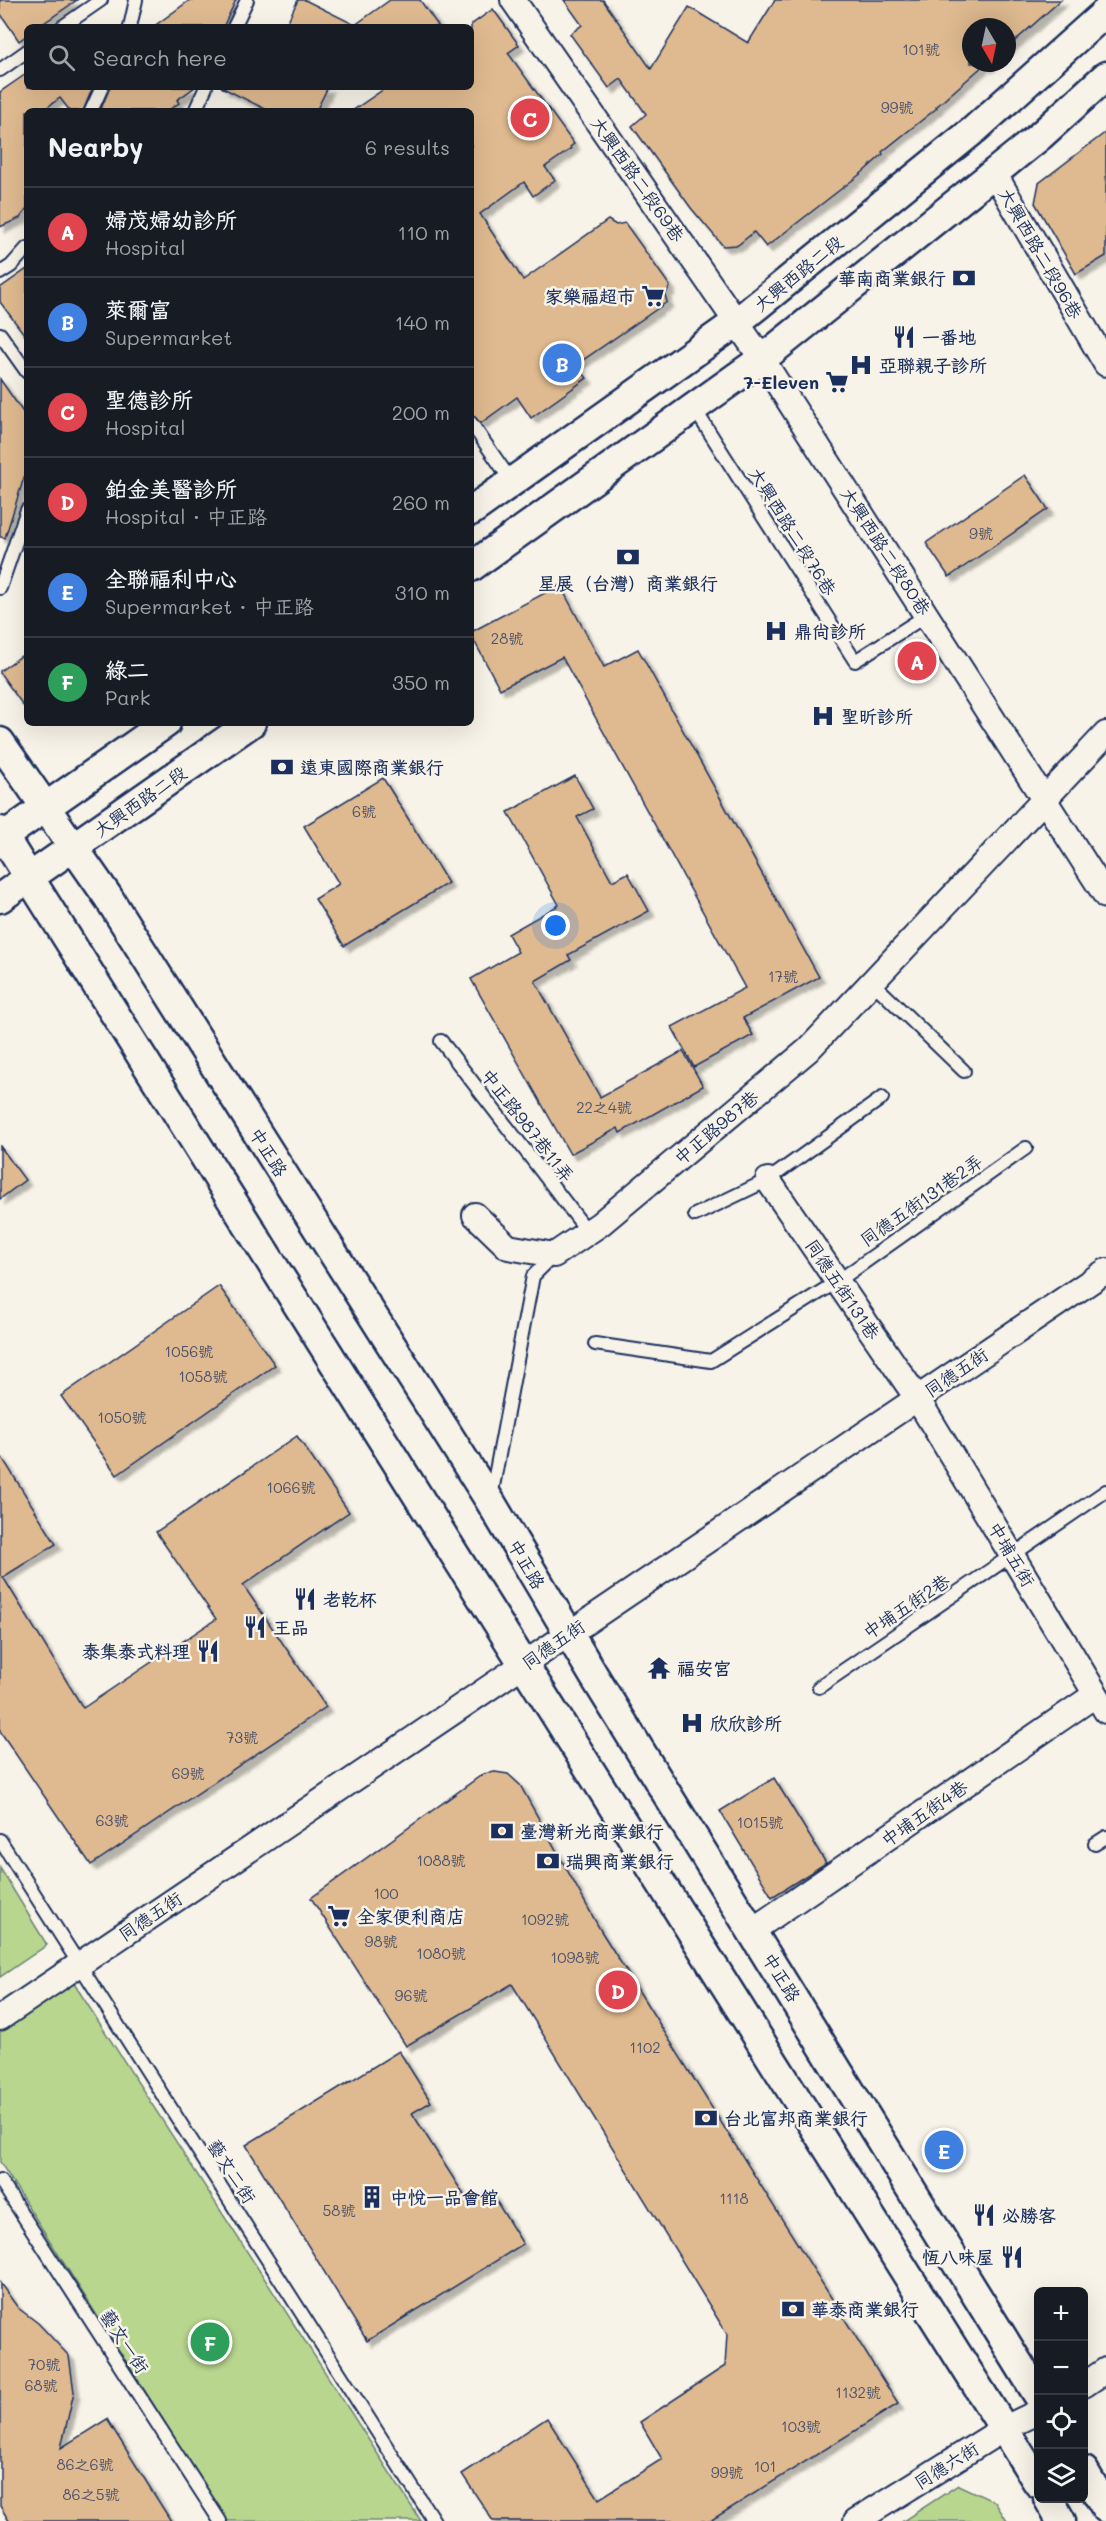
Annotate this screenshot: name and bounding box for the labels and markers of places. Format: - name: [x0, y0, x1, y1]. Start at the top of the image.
- pin: C: [510, 96, 550, 140]
- bank icon: 華南商業銀行: [951, 265, 977, 291]
- place label: 華南商業銀行: [838, 266, 946, 290]
- supermarket icon: 家樂福超市: [640, 283, 666, 309]
- place label: 家樂福超市: [545, 284, 635, 308]
- restaurant icon: 一番地: [891, 324, 917, 350]
- place label: 一番地: [922, 325, 976, 349]
- pin: B: [542, 340, 582, 386]
- hospital icon: 亞聯親子診所: [848, 352, 874, 378]
- place label: 亞聯親子診所: [879, 353, 987, 377]
- supermarket icon: 7-Eleven: [824, 369, 850, 395]
- place label: 7-Eleven: [743, 370, 819, 394]
- bank icon: 星展（台灣）商業銀行: [615, 544, 641, 570]
- place label: 星展（台灣）商業銀行: [538, 571, 718, 595]
- hospital icon: 鼎尚診所: [763, 618, 789, 644]
- place label: 鼎尚診所: [794, 619, 866, 643]
- pin: A: [898, 638, 936, 684]
- hospital icon: 聖昕診所: [810, 703, 836, 729]
- place label: 聖昕診所: [841, 704, 913, 728]
- bank icon: 遠東國際商業銀行: [269, 754, 295, 780]
- place label: 遠東國際商業銀行: [300, 755, 444, 779]
- restaurant icon: 老乾杯: [292, 1586, 318, 1612]
- place label: 老乾杯: [323, 1587, 377, 1611]
- restaurant icon: 王品: [242, 1614, 268, 1640]
- place label: 王品: [273, 1615, 309, 1639]
- restaurant icon: 泰集泰式料理: [195, 1638, 221, 1664]
- place label: 泰集泰式料理: [82, 1639, 190, 1663]
- temple icon: 福安宮: [646, 1655, 672, 1681]
- place label: 福安宮: [677, 1656, 731, 1680]
- hospital icon: 欣欣診所: [679, 1710, 705, 1736]
- place label: 欣欣診所: [710, 1711, 782, 1735]
- bank icon: 臺灣新光商業銀行: [489, 1818, 515, 1844]
- place label: 臺灣新光商業銀行: [520, 1819, 664, 1843]
- bank icon: 瑞興商業銀行: [535, 1848, 561, 1874]
- place label: 瑞興商業銀行: [566, 1849, 674, 1873]
- supermarket icon: 全家便利商店: [326, 1903, 352, 1929]
- place label: 全家便利商店: [357, 1904, 465, 1928]
- pin: D: [598, 1968, 638, 2012]
- bank icon: 台北富邦商業銀行: [693, 2105, 719, 2131]
- place label: 台北富邦商業銀行: [724, 2106, 868, 2130]
- pin: E: [924, 2128, 964, 2172]
- building icon: 中悅一品會館: [359, 2184, 385, 2210]
- place label: 中悅一品會館: [390, 2185, 498, 2209]
- restaurant icon: 必勝客: [971, 2202, 997, 2228]
- place label: 必勝客: [1002, 2203, 1056, 2227]
- restaurant icon: 恆八味屋: [999, 2244, 1025, 2270]
- place label: 恆八味屋: [922, 2245, 994, 2269]
- bank icon: 華泰商業銀行: [780, 2296, 806, 2322]
- place label: 華泰商業銀行: [811, 2297, 919, 2321]
- pin: F: [190, 2320, 230, 2364]

